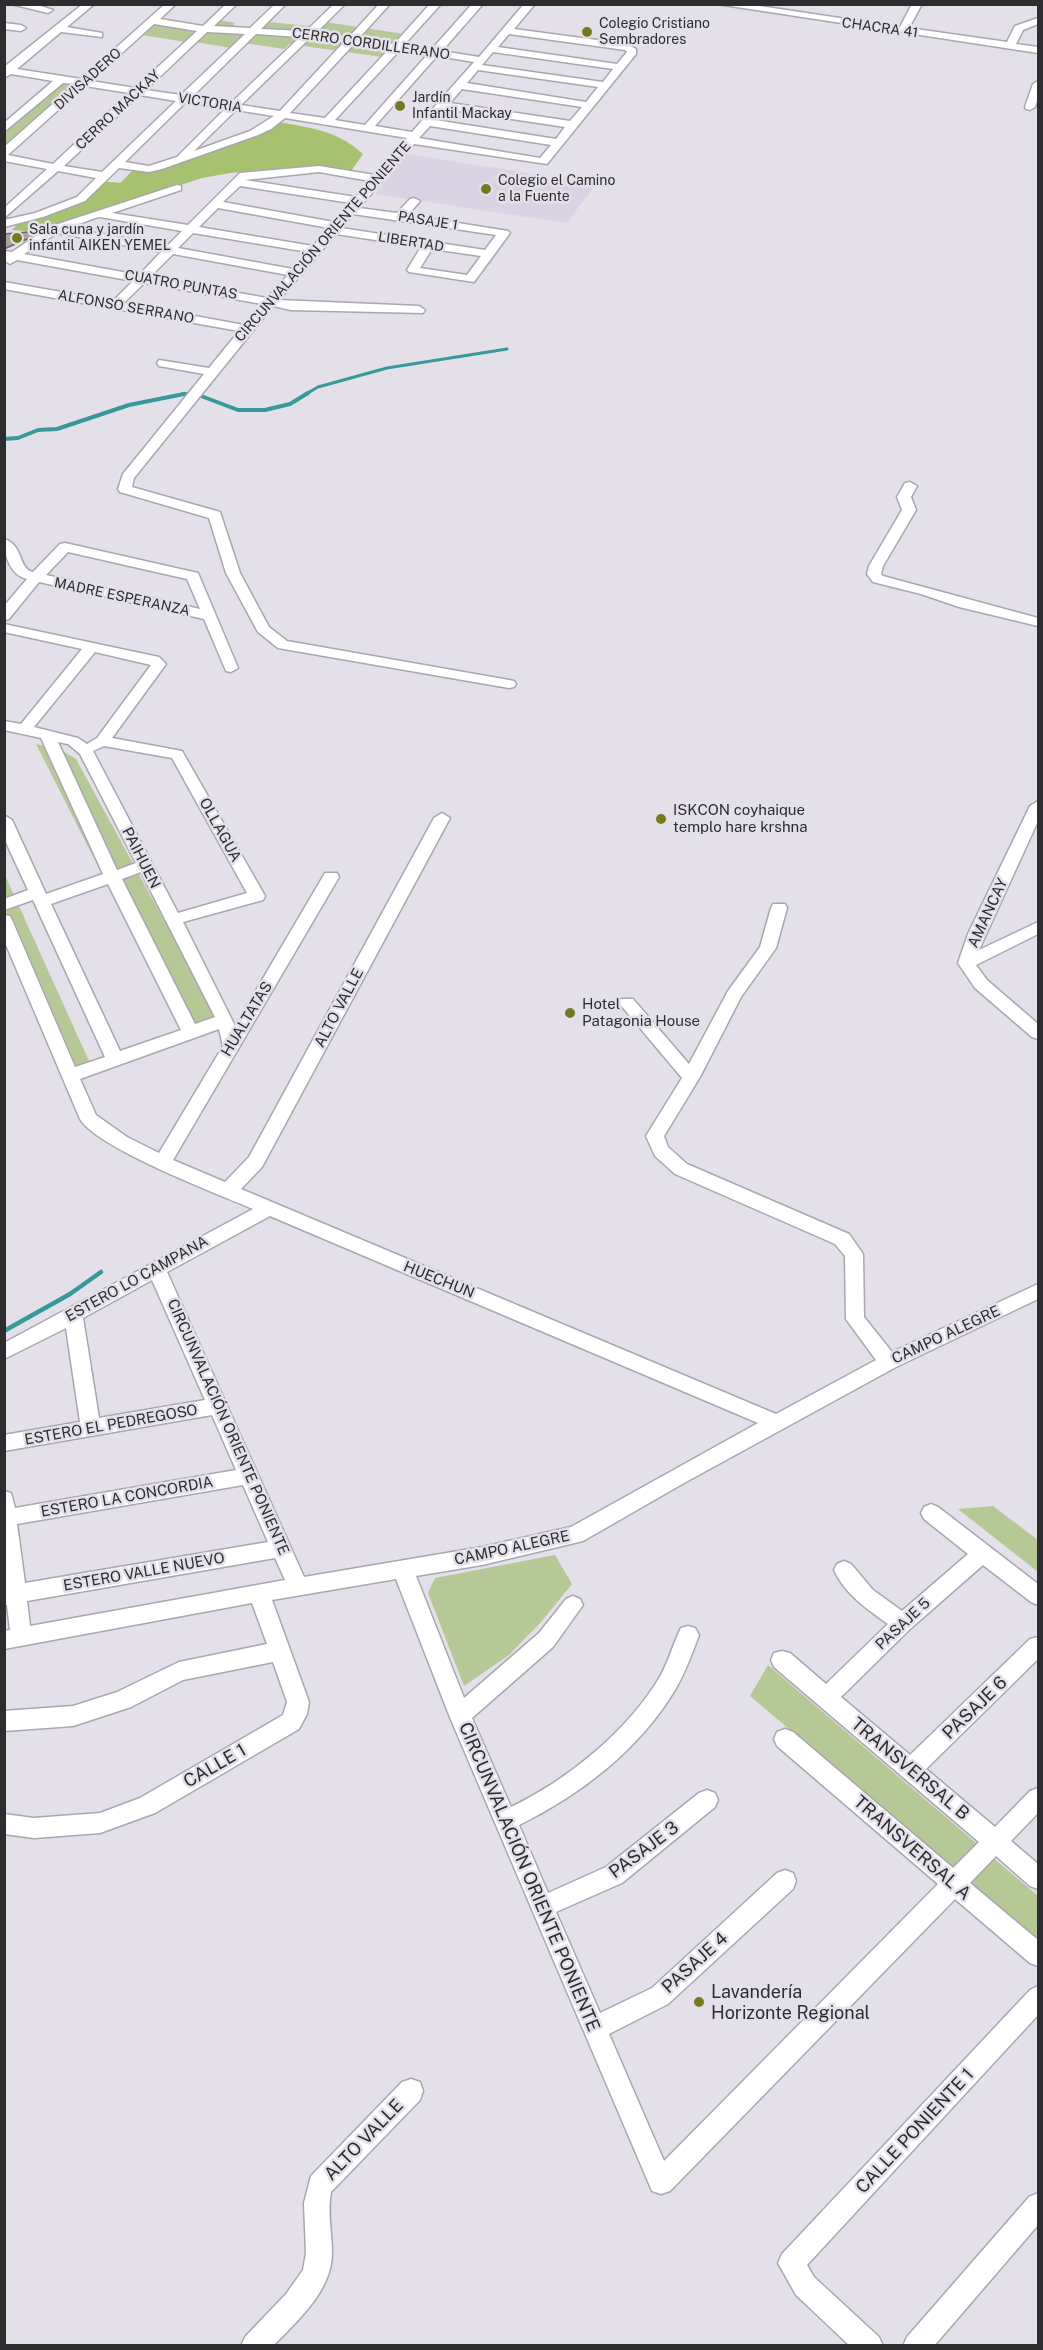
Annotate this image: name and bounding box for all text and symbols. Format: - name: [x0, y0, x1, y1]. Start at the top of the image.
- street label: CHACRA 41: [841, 14, 919, 42]
- place label: Colegio Cristiano Sembradores: [599, 16, 710, 48]
- street label: CERRO CORDILLERANO: [291, 25, 451, 63]
- marker: Colegio Cristiano Sembradores: [580, 25, 594, 39]
- street label: DIVISADERO: [51, 45, 125, 113]
- street label: CERRO MACKAY: [72, 67, 164, 153]
- street label: VICTORIA: [177, 90, 243, 116]
- place label: Jardín Infantil Mackay: [412, 90, 512, 122]
- marker: Jardín Infantil Mackay: [393, 99, 407, 113]
- street label: CIRCUNVALACIÓN ORIENTE PONIENTE: [231, 138, 415, 346]
- place label: Colegio el Camino a la Fuente: [498, 173, 615, 206]
- marker: Colegio el Camino a la Fuente: [479, 182, 493, 196]
- street label: PASAJE 1: [397, 208, 459, 234]
- place label: Sala cuna y jardín infantil AIKEN YEMEL: [29, 222, 171, 255]
- street label: LIBERTAD: [377, 229, 445, 255]
- marker: Sala cuna y jardín infantil AIKEN YEMEL: [10, 231, 24, 245]
- street label: CUATRO PUNTAS: [123, 267, 239, 303]
- street label: ALFONSO SERRANO: [57, 287, 195, 327]
- street label: MADRE ESPERANZA: [53, 574, 191, 620]
- street label: OLLAGUA: [195, 795, 245, 865]
- place label: ISKCON coyhaique templo hare krshna: [673, 801, 808, 836]
- marker: ISKCON coyhaique templo hare krshna: [654, 812, 668, 826]
- street label: PAIHUEN: [118, 824, 164, 892]
- street label: AMANCAY: [964, 875, 1012, 951]
- street label: ALTO VALLE: [311, 965, 367, 1051]
- street label: HUALTATAS: [218, 978, 276, 1060]
- place label: Hotel Patagonia House: [582, 995, 700, 1030]
- marker: Hotel Patagonia House: [563, 1006, 577, 1020]
- street label: ESTERO LO CAMPANA: [62, 1232, 212, 1326]
- street label: HUECHUN: [401, 1258, 477, 1302]
- street label: CIRCUNVALACIÓN ORIENTE PONIENTE: [163, 1296, 293, 1558]
- street label: CAMPO ALEGRE: [889, 1302, 1003, 1368]
- street label: ESTERO EL PEDREGOSO: [23, 1401, 199, 1449]
- street label: ESTERO LA CONCORDIA: [39, 1473, 215, 1521]
- street label: CAMPO ALEGRE: [453, 1527, 571, 1569]
- street label: ESTERO VALLE NUEVO: [62, 1549, 226, 1595]
- street label: PASAJE 5: [872, 1594, 934, 1654]
- street label: PASAJE 6: [938, 1672, 1012, 1744]
- street label: TRANSVERSAL B: [847, 1713, 973, 1825]
- street label: CIRCUNVALACIÓN ORIENTE PONIENTE: [454, 1719, 604, 2035]
- street label: CALLE 1: [180, 1740, 250, 1792]
- street label: TRANSVERSAL A: [849, 1791, 975, 1905]
- street label: PASAJE 3: [605, 1817, 683, 1883]
- street label: PASAJE 4: [658, 1928, 732, 1998]
- place label: Lavandería Horizonte Regional: [711, 1981, 870, 2024]
- marker: Lavandería Horizonte Regional: [692, 1995, 706, 2009]
- street label: CALLE PONIENTE 1: [851, 2064, 979, 2198]
- street label: ALTO VALLE: [320, 2095, 408, 2185]

